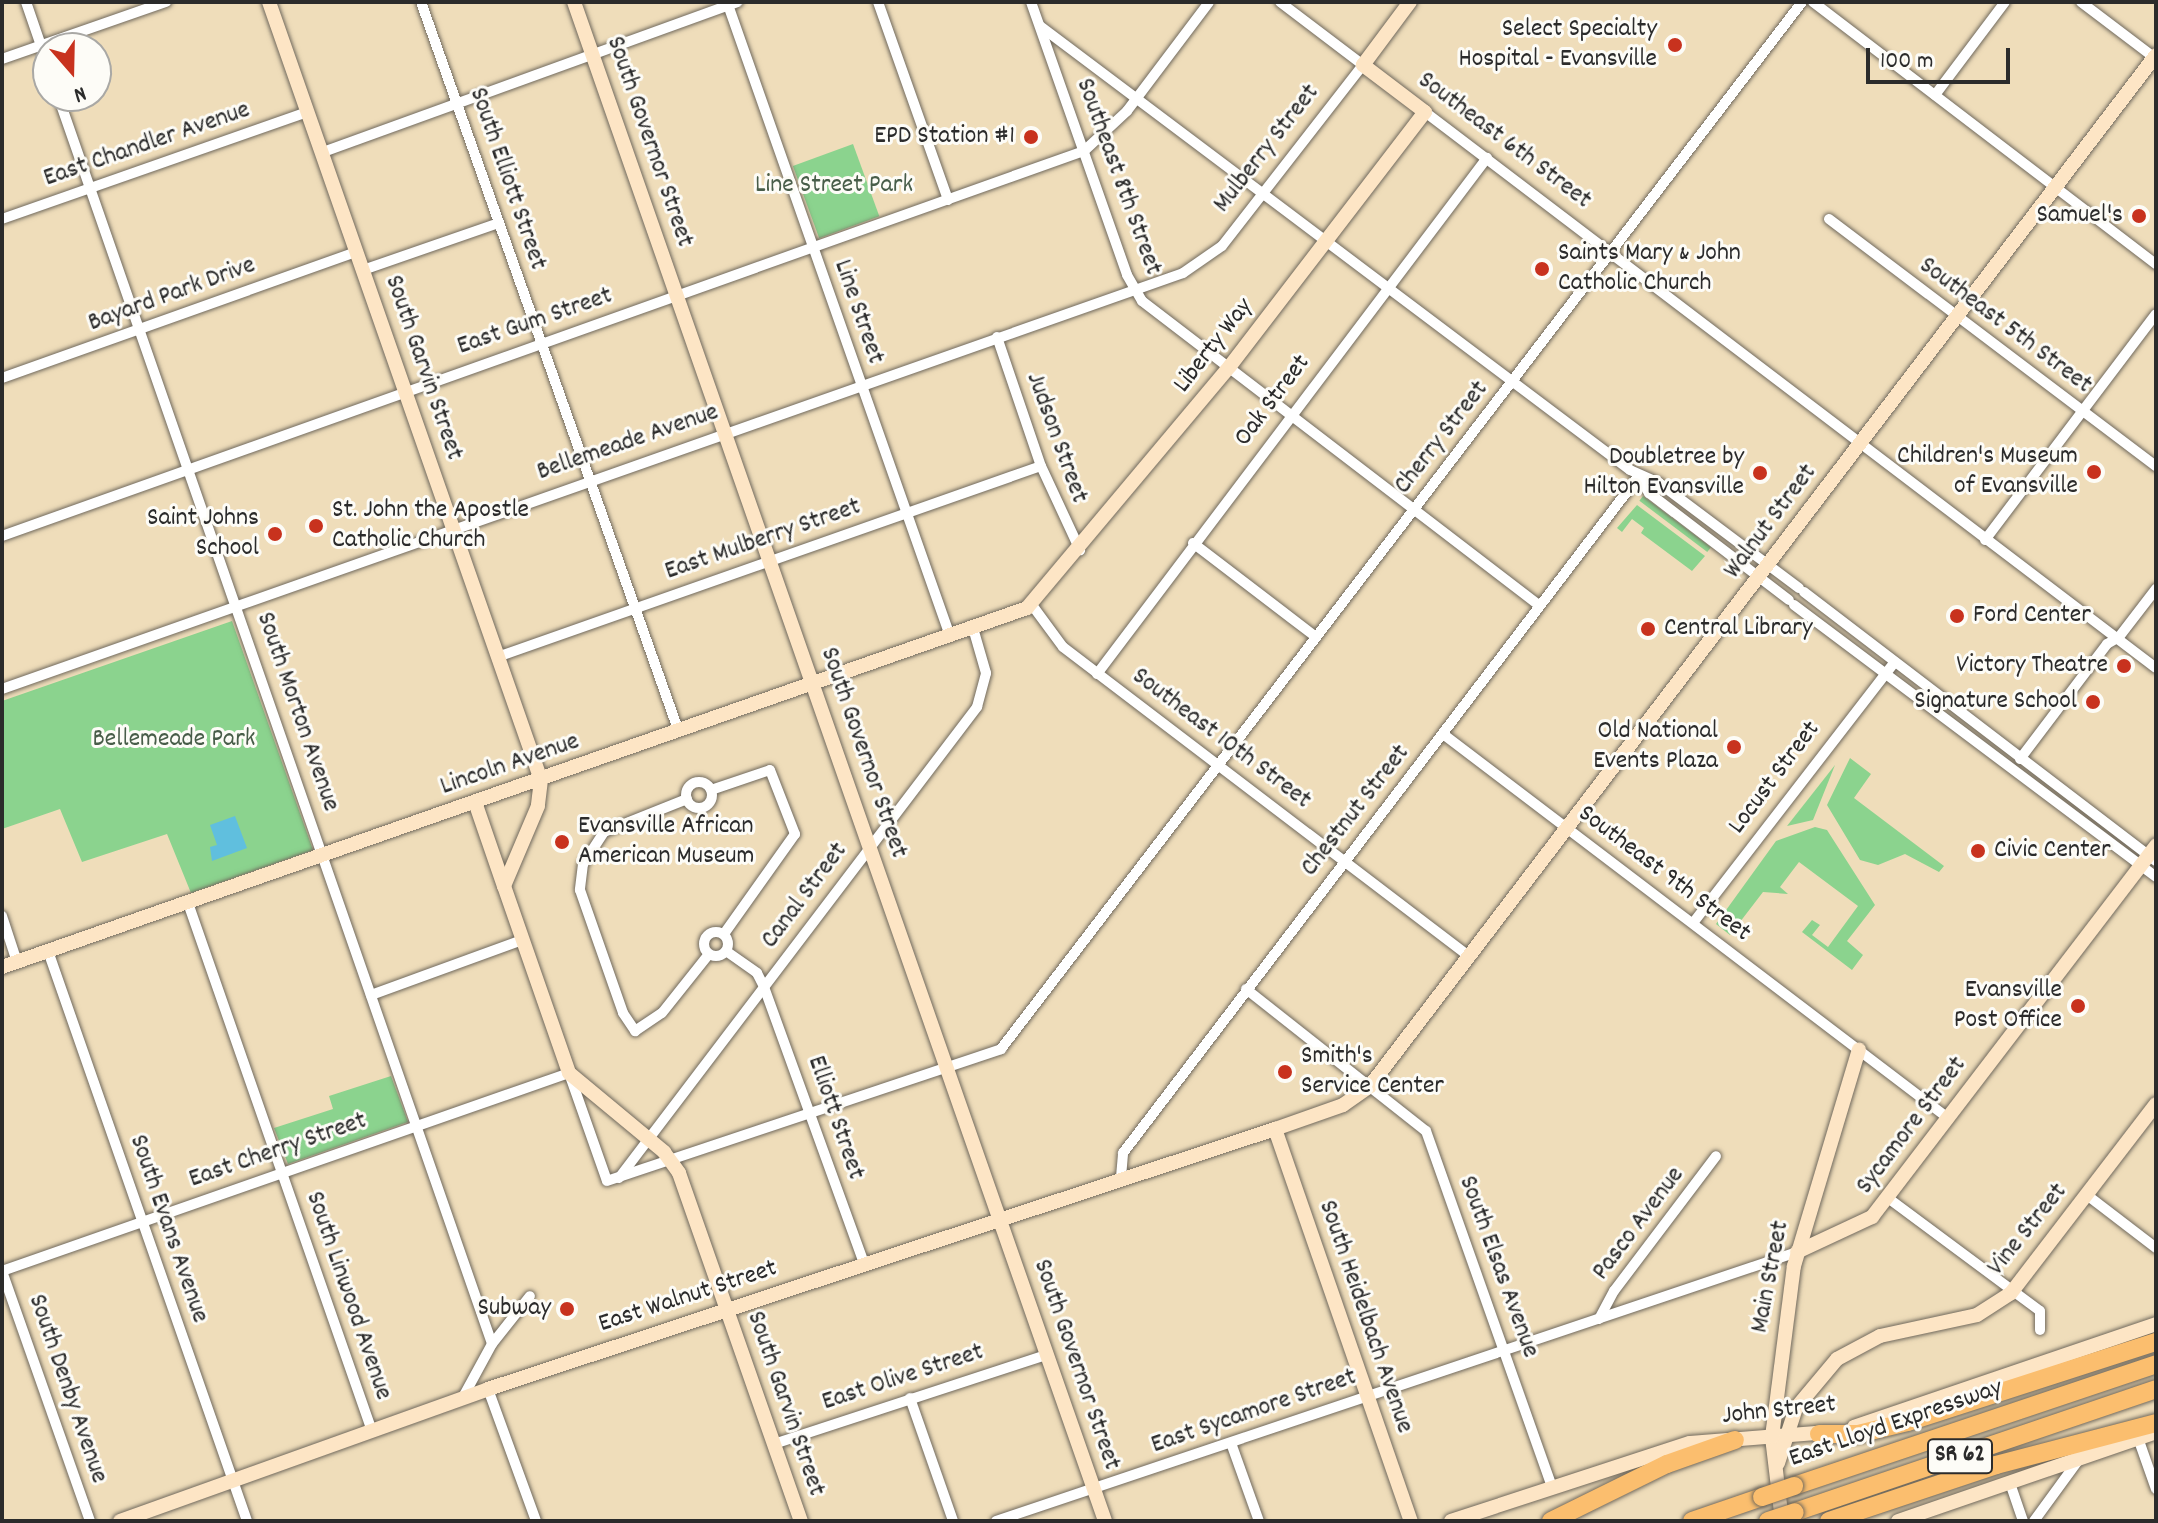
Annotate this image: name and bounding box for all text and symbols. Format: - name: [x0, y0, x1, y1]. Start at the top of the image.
- place label: Select Specialty Hospital - Evansville: [1458, 14, 1657, 76]
- north arrow: [32, 32, 112, 112]
- scale bar: [1870, 32, 2014, 82]
- street label: South Governor Street: [598, 33, 700, 251]
- marker: Select Specialty Hospital - Evansville: [1664, 34, 1686, 56]
- text: 100 m: [1880, 45, 1933, 79]
- street label: Southeast 6th Street: [1411, 66, 1597, 216]
- street label: Southeast 8th Street: [1068, 74, 1168, 280]
- text: N: [69, 77, 90, 110]
- street label: Mulberry Street: [1207, 79, 1327, 219]
- street label: South Elliott Street: [461, 84, 553, 274]
- street label: East Chandler Avenue: [40, 95, 254, 195]
- place label: EPD Station #1: [874, 121, 1015, 153]
- marker: EPD Station #1: [1022, 128, 1040, 146]
- park label: Line Street Park: [755, 170, 913, 202]
- place label: Samuel's: [2037, 200, 2123, 232]
- marker: Samuel's: [2130, 207, 2148, 225]
- place label: Saints Mary & John Catholic Church: [1558, 238, 1741, 300]
- street label: Bayard Park Drive: [84, 250, 260, 340]
- street label: Southeast 5th Street: [1912, 251, 2098, 401]
- street label: Line Street: [826, 256, 890, 368]
- marker: Saints Mary & John Catholic Church: [1533, 260, 1551, 278]
- street label: South Garvin Street: [377, 271, 469, 465]
- street label: East Gum Street: [453, 281, 617, 363]
- street label: Liberty Way: [1167, 292, 1261, 400]
- street label: Oak Street: [1228, 349, 1318, 453]
- street label: Judson Street: [1018, 369, 1094, 507]
- street label: Cherry Street: [1388, 375, 1496, 501]
- street label: Bellemeade Avenue: [533, 397, 723, 489]
- place label: Children's Museum of Evansville: [1897, 441, 2078, 502]
- place label: Doubletree by Hilton Evansville: [1583, 442, 1744, 504]
- street label: Walnut Street: [1718, 459, 1824, 585]
- marker: Children's Museum of Evansville: [2085, 463, 2103, 481]
- marker: Doubletree by Hilton Evansville: [1751, 464, 1769, 482]
- street label: East Mulberry Street: [661, 492, 865, 588]
- place label: St. John the Apostle Catholic Church: [332, 495, 529, 556]
- place label: Saint Johns School: [147, 503, 259, 564]
- marker: St. John the Apostle Catholic Church: [307, 517, 325, 535]
- marker: Saint Johns School: [266, 525, 284, 543]
- place label: Ford Center: [1973, 600, 2091, 632]
- marker: Ford Center: [1948, 607, 1966, 625]
- street label: South Morton Avenue: [248, 608, 346, 816]
- place label: Central Library: [1664, 613, 1813, 645]
- marker: Central Library: [1639, 620, 1657, 638]
- street label: South Governor Street: [812, 644, 914, 862]
- place label: Victory Theatre: [1956, 650, 2108, 682]
- marker: Victory Theatre: [2115, 657, 2133, 675]
- street label: Southeast 10th Street: [1125, 661, 1317, 817]
- place label: Signature School: [1914, 686, 2077, 718]
- marker: Signature School: [2084, 693, 2102, 711]
- street label: Locust Street: [1722, 715, 1828, 841]
- place label: Old National Events Plaza: [1593, 716, 1718, 778]
- park label: Bellemeade Park: [93, 724, 255, 756]
- street label: Lincoln Avenue: [437, 727, 583, 803]
- marker: Old National Events Plaza: [1725, 738, 1743, 756]
- street label: Chestnut Street: [1295, 739, 1417, 883]
- street label: Southeast 9th Street: [1571, 799, 1757, 949]
- place label: Evansville African American Museum: [578, 811, 754, 872]
- marker: Evansville African American Museum: [553, 833, 571, 851]
- place label: Civic Center: [1994, 835, 2111, 867]
- street label: Canal Street: [755, 837, 855, 955]
- marker: Civic Center: [1969, 842, 1987, 860]
- place label: Evansville Post Office: [1954, 975, 2062, 1036]
- marker: Evansville Post Office: [2069, 997, 2087, 1015]
- place label: Smith's Service Center: [1301, 1041, 1444, 1102]
- street label: Sycamore Street: [1850, 1051, 1974, 1201]
- street label: Elliott Street: [799, 1052, 871, 1184]
- marker: Smith's Service Center: [1276, 1063, 1294, 1081]
- street label: East Cherry Street: [185, 1106, 371, 1196]
- street label: South Evans Avenue: [121, 1131, 215, 1327]
- street label: Pasco Avenue: [1586, 1161, 1692, 1287]
- street label: South Elsas Avenue: [1451, 1172, 1545, 1362]
- street label: Vine Street: [1981, 1177, 2075, 1283]
- street label: South Linwood Avenue: [298, 1188, 398, 1404]
- street label: South Heidelbach Avenue: [1311, 1197, 1419, 1437]
- street label: Main Street: [1745, 1218, 1797, 1336]
- street label: East Walnut Street: [595, 1253, 781, 1341]
- street label: South Governor Street: [1025, 1256, 1127, 1474]
- street label: South Denby Avenue: [20, 1291, 114, 1487]
- place label: Subway: [478, 1293, 551, 1325]
- marker: Subway: [558, 1300, 576, 1318]
- street label: South Garvin Street: [739, 1307, 831, 1501]
- street label: East Olive Street: [818, 1337, 988, 1419]
- street label: East Sycamore Street: [1147, 1362, 1361, 1462]
- street label: East Lloyd Expressway: [1785, 1373, 2007, 1475]
- street label: John Street: [1721, 1390, 1837, 1432]
- road number: SR 62: [1926, 1436, 1994, 1476]

